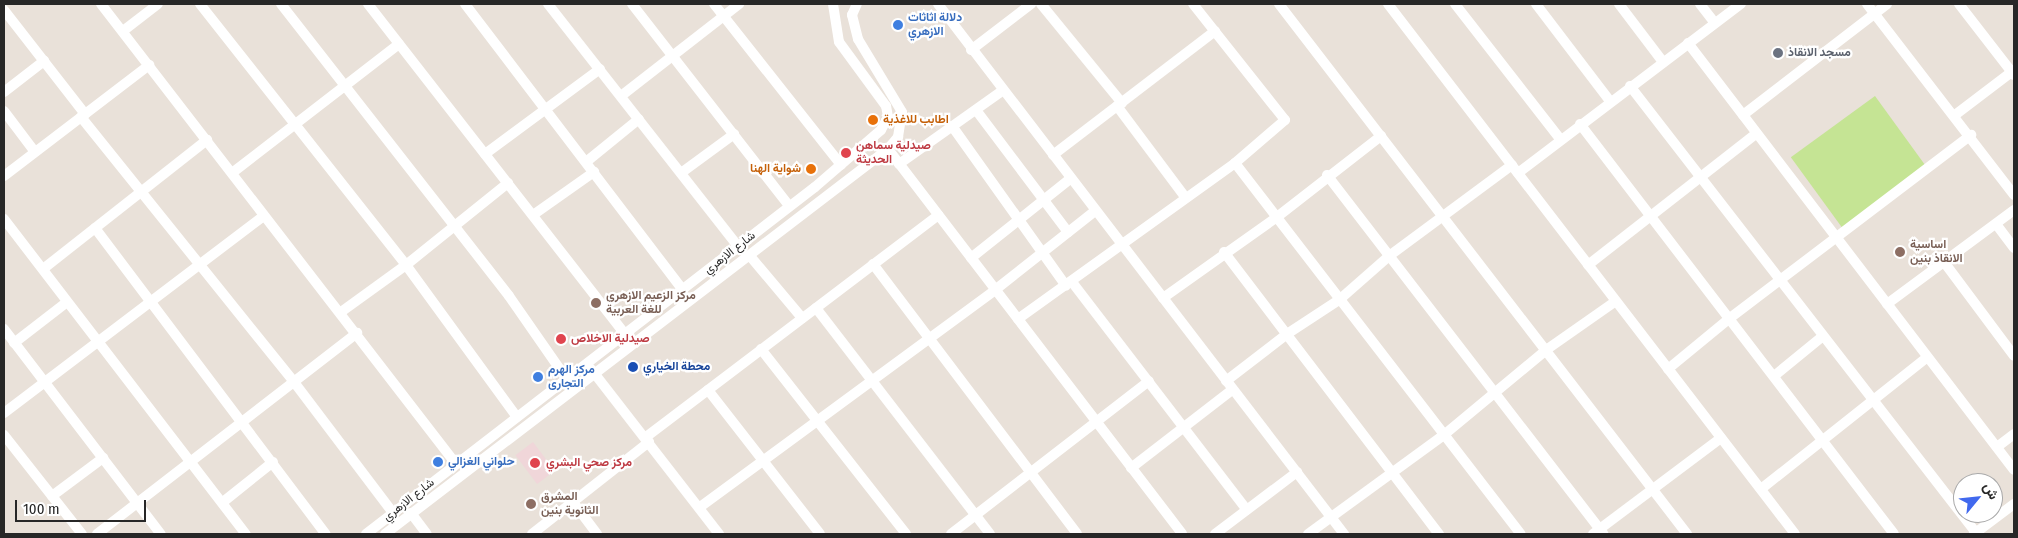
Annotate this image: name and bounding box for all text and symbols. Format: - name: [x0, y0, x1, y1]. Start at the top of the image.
- place label: دلالة اثاثات الازهري: [908, 11, 962, 39]
- marker: دلالة اثاثات الازهري: [892, 19, 904, 31]
- place label: مسجد الانقاذ: [1788, 46, 1851, 60]
- marker: مسجد الانقاذ: [1772, 47, 1784, 59]
- place label: اطابب للاغذية: [883, 113, 949, 127]
- marker: اطابب للاغذية: [867, 114, 879, 126]
- place label: صيدلية سماهن الحديثة: [856, 139, 931, 167]
- marker: صيدلية سماهن الحديثة: [840, 147, 852, 159]
- place label: شواية الهنا: [750, 162, 801, 176]
- marker: شواية الهنا: [805, 163, 817, 175]
- street label: شارع الازهري: [701, 228, 759, 278]
- place label: اساسية الانقاذ بنين: [1910, 238, 1963, 266]
- marker: اساسية الانقاذ بنين: [1894, 246, 1906, 258]
- place label: مركز الزعيم الازهري للغة العربية: [606, 289, 696, 317]
- marker: مركز الزعيم الازهري للغة العربية: [590, 297, 602, 309]
- place label: صيدلية الاخلاص: [571, 332, 650, 346]
- marker: صيدلية الاخلاص: [555, 333, 567, 345]
- place label: محطة الخياري: [643, 360, 710, 374]
- marker: محطة الخياري: [627, 361, 639, 373]
- place label: مركز الهرم التجارى: [548, 363, 595, 391]
- marker: مركز الهرم التجارى: [532, 371, 544, 383]
- place label: حلواني الغزالي: [448, 455, 515, 469]
- marker: حلواني الغزالي: [432, 456, 444, 468]
- marker: مركز صحي البشري: [528, 456, 542, 470]
- place label: مركز صحي البشري: [546, 456, 632, 470]
- north arrow: [1953, 473, 2003, 523]
- street label: شارع الازهري: [380, 475, 438, 525]
- text: ش: [1979, 480, 2002, 503]
- scale bar: [18, 490, 149, 522]
- place label: المشرق الثانوية بنين: [541, 490, 599, 518]
- marker: المشرق الثانوية بنين: [525, 498, 537, 510]
- text: 100 m: [23, 500, 60, 518]

